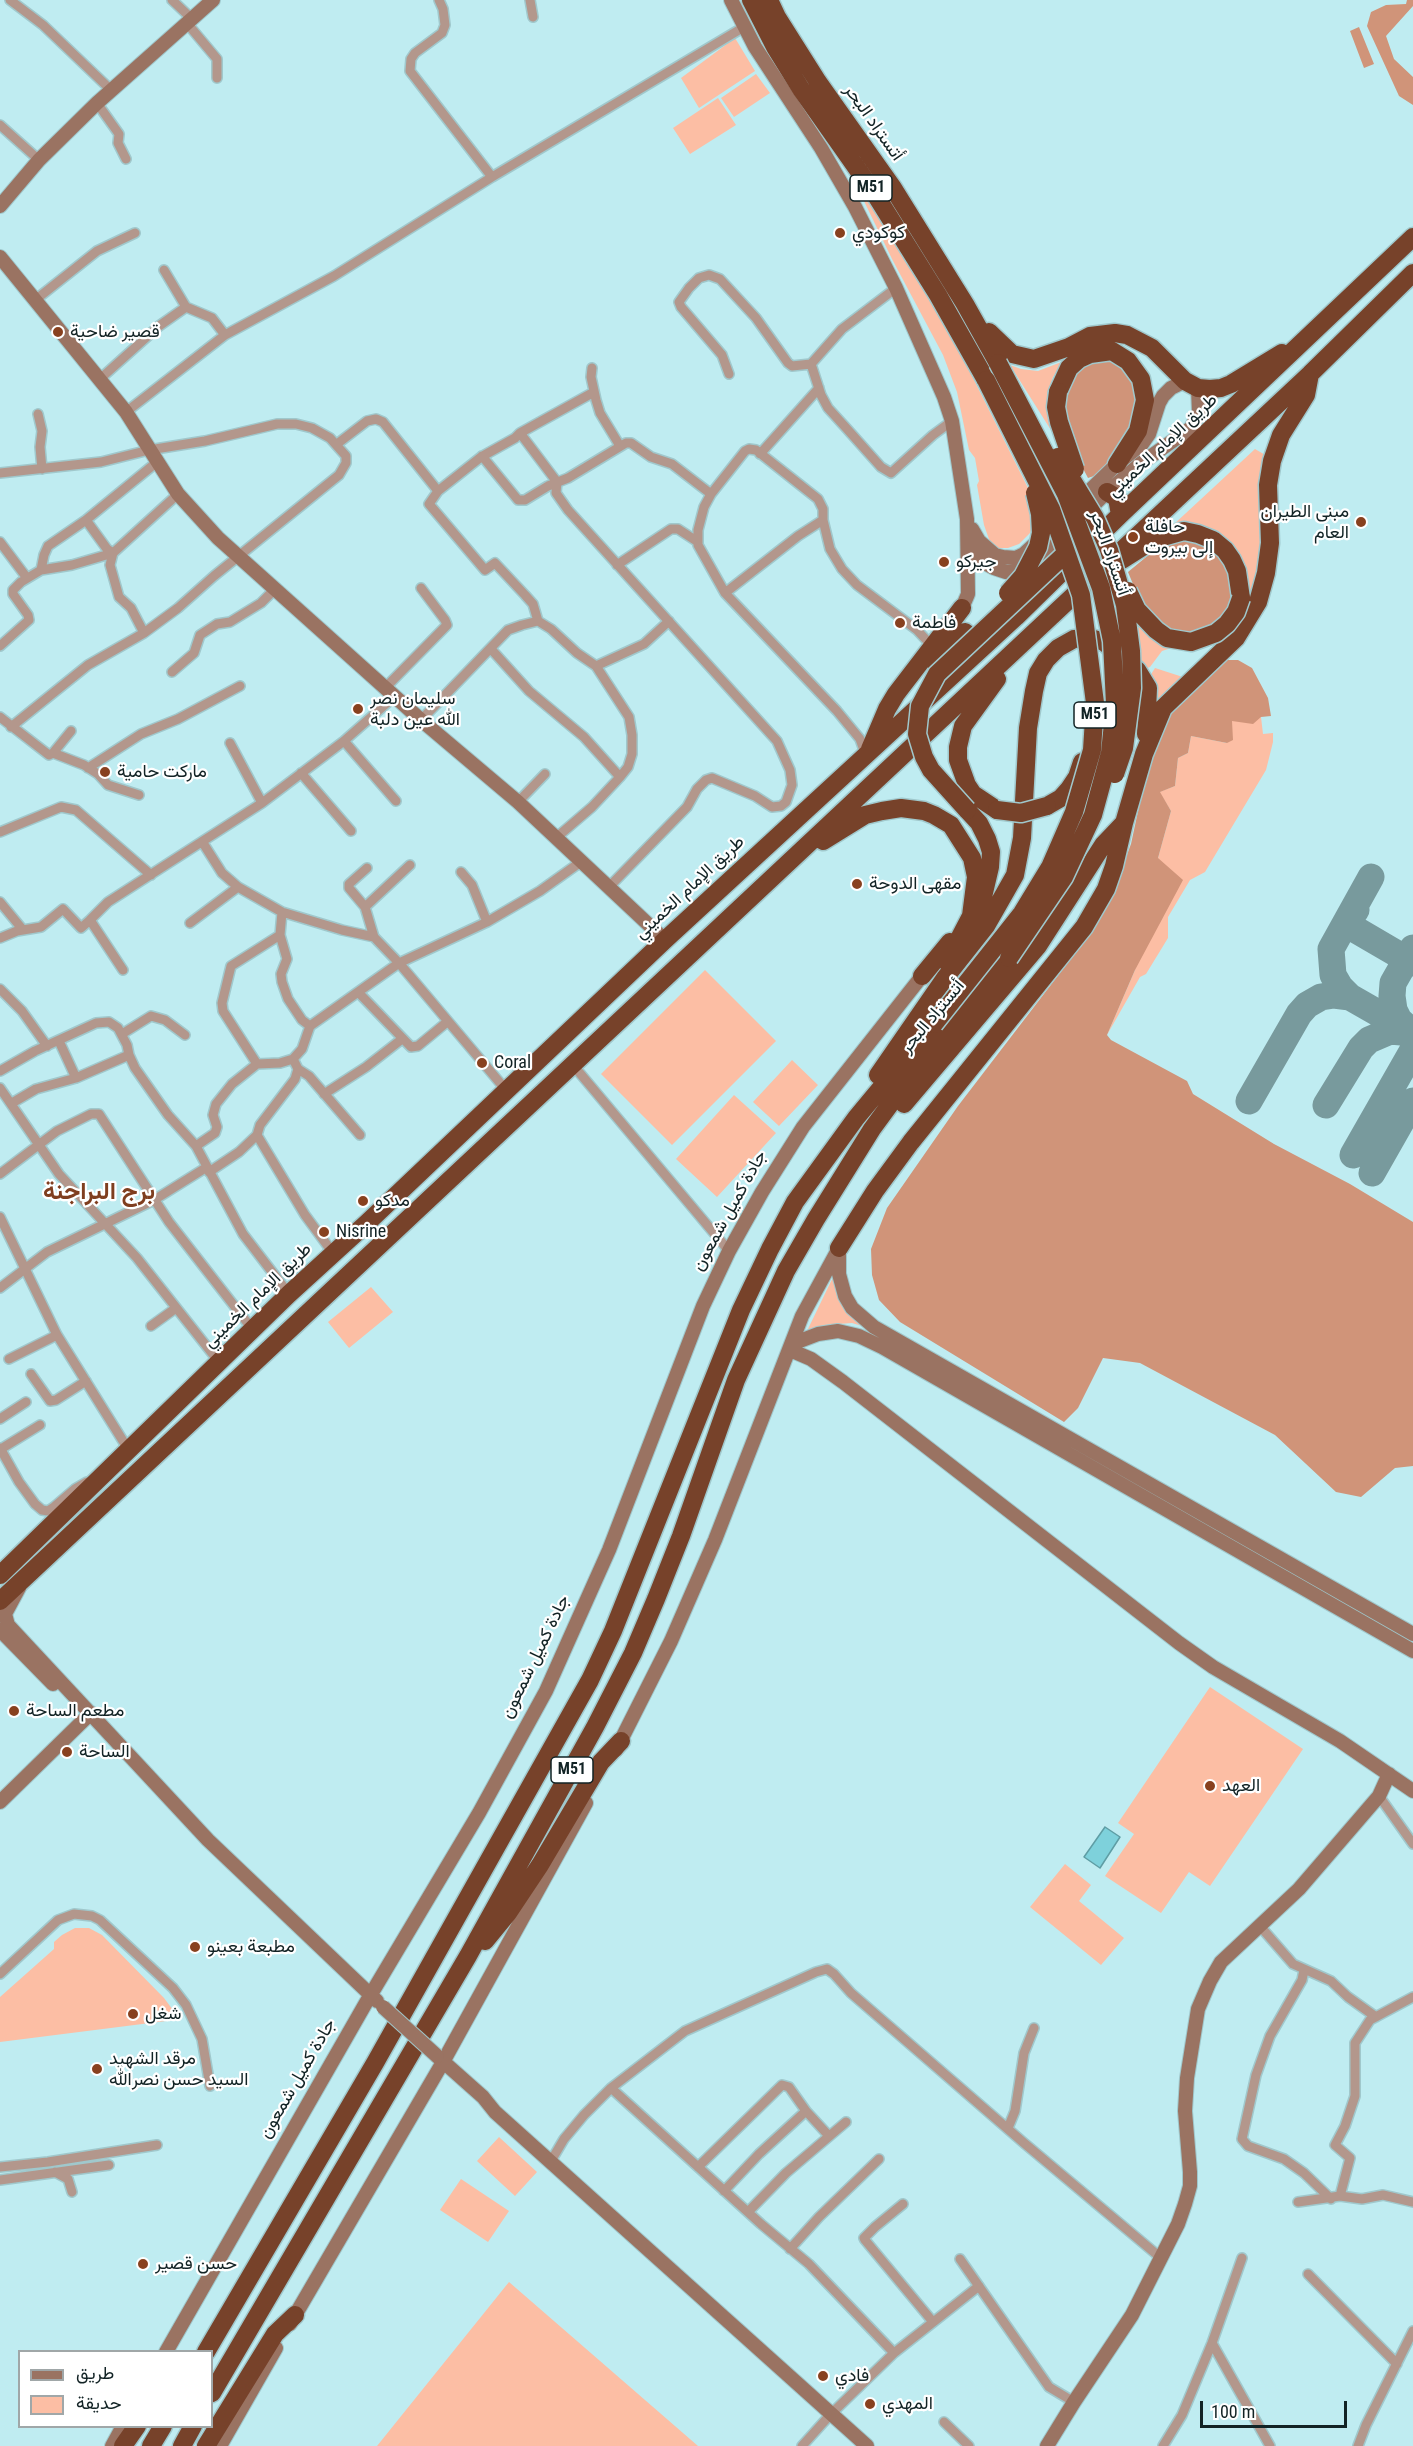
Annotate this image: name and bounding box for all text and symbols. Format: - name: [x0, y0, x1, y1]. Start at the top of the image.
- street label: أتستراد البحر: [839, 80, 907, 166]
- road number: M51: [850, 175, 892, 201]
- place label: كوكودي: [852, 222, 905, 244]
- marker: كوكودي: [833, 226, 847, 240]
- place label: قصير ضاحية: [70, 321, 160, 343]
- marker: قصير ضاحية: [51, 325, 65, 339]
- street label: طريق الإمام الخميني: [1104, 390, 1222, 502]
- place label: مبنى الطيران العام: [1261, 501, 1349, 544]
- street label: أتستراد البحر: [1084, 508, 1134, 598]
- marker: مبنى الطيران العام: [1354, 515, 1368, 529]
- place label: حافلة إلى بيروت: [1145, 516, 1213, 558]
- marker: حافلة إلى بيروت: [1126, 530, 1140, 544]
- place label: جيركو: [956, 551, 996, 573]
- marker: جيركو: [937, 555, 951, 569]
- place label: فاطمة: [912, 612, 956, 634]
- marker: فاطمة: [893, 616, 907, 630]
- place label: سليمان نصر الله عين دلبة: [370, 688, 460, 730]
- marker: سليمان نصر الله عين دلبة: [351, 702, 365, 716]
- road number: M51: [1074, 702, 1116, 728]
- place label: ماركت حامية: [117, 761, 207, 783]
- marker: ماركت حامية: [98, 765, 112, 779]
- street label: طريق الإمام الخميني: [631, 832, 749, 944]
- place label: مقهى الدوحة: [869, 873, 961, 895]
- marker: مقهى الدوحة: [850, 877, 864, 891]
- street label: أتستراد البحر: [896, 976, 970, 1058]
- place label: Coral: [494, 1052, 531, 1074]
- marker: Coral: [475, 1056, 489, 1070]
- street label: جادة كميل شمعون: [688, 1147, 772, 1275]
- district label: برج البراجنة: [43, 1179, 155, 1207]
- place label: مدكو: [375, 1190, 410, 1212]
- marker: مدكو: [356, 1194, 370, 1208]
- place label: Nisrine: [336, 1221, 386, 1243]
- marker: Nisrine: [317, 1225, 331, 1239]
- street label: طريق الإمام الخميني: [199, 1239, 317, 1353]
- street label: جادة كميل شمعون: [497, 1592, 575, 1722]
- place label: مطعم الساحة: [26, 1700, 124, 1722]
- marker: مطعم الساحة: [7, 1704, 21, 1718]
- place label: الساحة: [79, 1741, 130, 1763]
- marker: الساحة: [60, 1745, 74, 1759]
- road number: M51: [551, 1757, 593, 1783]
- place label: العهد: [1222, 1775, 1260, 1797]
- marker: العهد: [1203, 1779, 1217, 1793]
- place label: مطبعة بعينو: [207, 1936, 295, 1958]
- marker: مطبعة بعينو: [188, 1940, 202, 1954]
- place label: شغل: [145, 2003, 182, 2025]
- marker: شغل: [126, 2007, 140, 2021]
- street label: جادة كميل شمعون: [255, 2015, 341, 2143]
- place label: مرقد الشهيد السيد حسن نصرالله: [109, 2048, 248, 2090]
- marker: مرقد الشهيد السيد حسن نصرالله: [90, 2062, 104, 2076]
- place label: حسن قصير: [155, 2253, 237, 2275]
- marker: حسن قصير: [136, 2257, 150, 2271]
- legend: [18, 2350, 213, 2428]
- text: طريق: [76, 2362, 114, 2383]
- place label: فادي: [835, 2365, 869, 2387]
- marker: فادي: [816, 2369, 830, 2383]
- scale bar: [1203, 2389, 1350, 2427]
- text: حديقة: [76, 2392, 122, 2413]
- place label: المهدي: [882, 2393, 933, 2415]
- marker: المهدي: [863, 2397, 877, 2411]
- text: 100 m: [1211, 2401, 1255, 2422]

